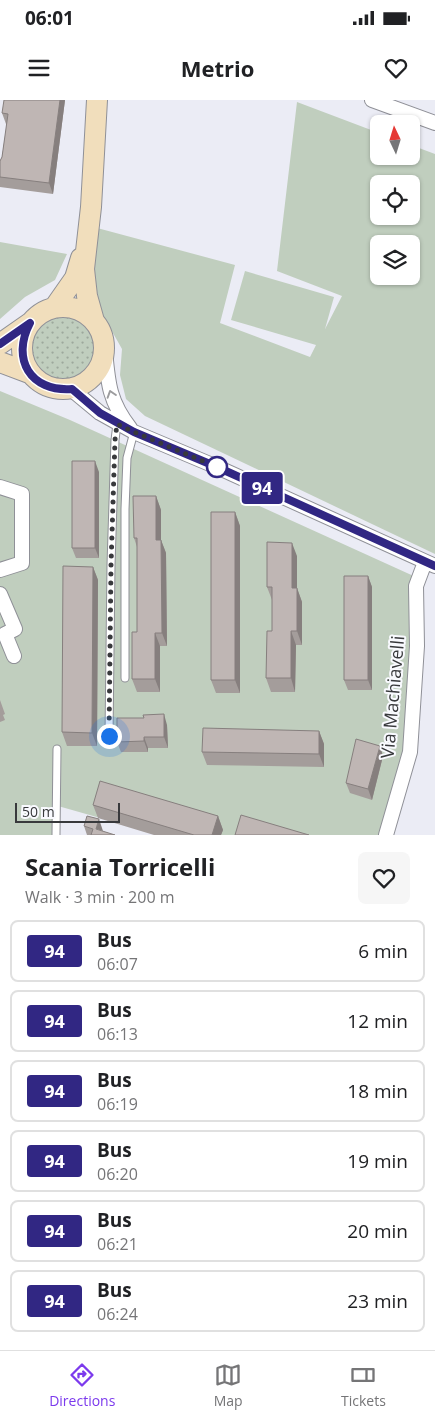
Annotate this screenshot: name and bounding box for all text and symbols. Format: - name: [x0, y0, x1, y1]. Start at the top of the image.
- text: 06:01: [25, 5, 74, 31]
- text: Metrio: [181, 53, 254, 83]
- icon: menu: [25, 54, 53, 82]
- icon: heart: [382, 54, 410, 82]
- north arrow: [370, 115, 420, 165]
- map controls: [370, 115, 420, 285]
- button: locate: [370, 175, 420, 225]
- button: layers: [370, 235, 420, 285]
- one-way arrow: [107, 391, 117, 399]
- unlabelled marker: [206, 456, 228, 478]
- line badge: 94: [240, 472, 284, 504]
- text: 94: [252, 476, 272, 500]
- street label: Via Machiavelli: [375, 635, 409, 759]
- your location: [97, 724, 122, 749]
- scale bar: [15, 800, 120, 823]
- text: 50 m: [22, 802, 55, 821]
- text: Scania Torricelli: [25, 850, 215, 883]
- button: heart: [358, 852, 410, 904]
- text: Walk · 3 min · 200 m: [25, 886, 175, 908]
- text: Bus: [97, 927, 132, 953]
- text: 6 min: [358, 938, 408, 964]
- text: 94: [44, 939, 65, 963]
- text: 06:07: [97, 953, 138, 975]
- text: Bus: [97, 997, 132, 1023]
- text: 12 min: [347, 1008, 408, 1034]
- text: 94: [44, 1009, 65, 1033]
- text: 06:13: [97, 1023, 138, 1045]
- text: Bus: [97, 1067, 132, 1093]
- text: 18 min: [347, 1078, 408, 1104]
- text: 94: [44, 1079, 65, 1103]
- text: 06:19: [97, 1093, 138, 1115]
- text: Bus: [97, 1137, 132, 1163]
- text: 19 min: [347, 1148, 408, 1174]
- text: 94: [44, 1149, 65, 1173]
- text: 06:20: [97, 1163, 138, 1185]
- text: Bus: [97, 1207, 132, 1233]
- text: 20 min: [347, 1218, 408, 1244]
- text: 94: [44, 1219, 65, 1243]
- text: 06:21: [97, 1233, 138, 1255]
- text: Bus: [97, 1277, 132, 1303]
- text: 23 min: [347, 1288, 408, 1314]
- text: 94: [44, 1289, 65, 1313]
- text: 06:24: [97, 1303, 138, 1325]
- tab: Directions: [49, 1361, 115, 1410]
- tab: Map: [214, 1361, 243, 1410]
- tab: Tickets: [341, 1361, 386, 1410]

